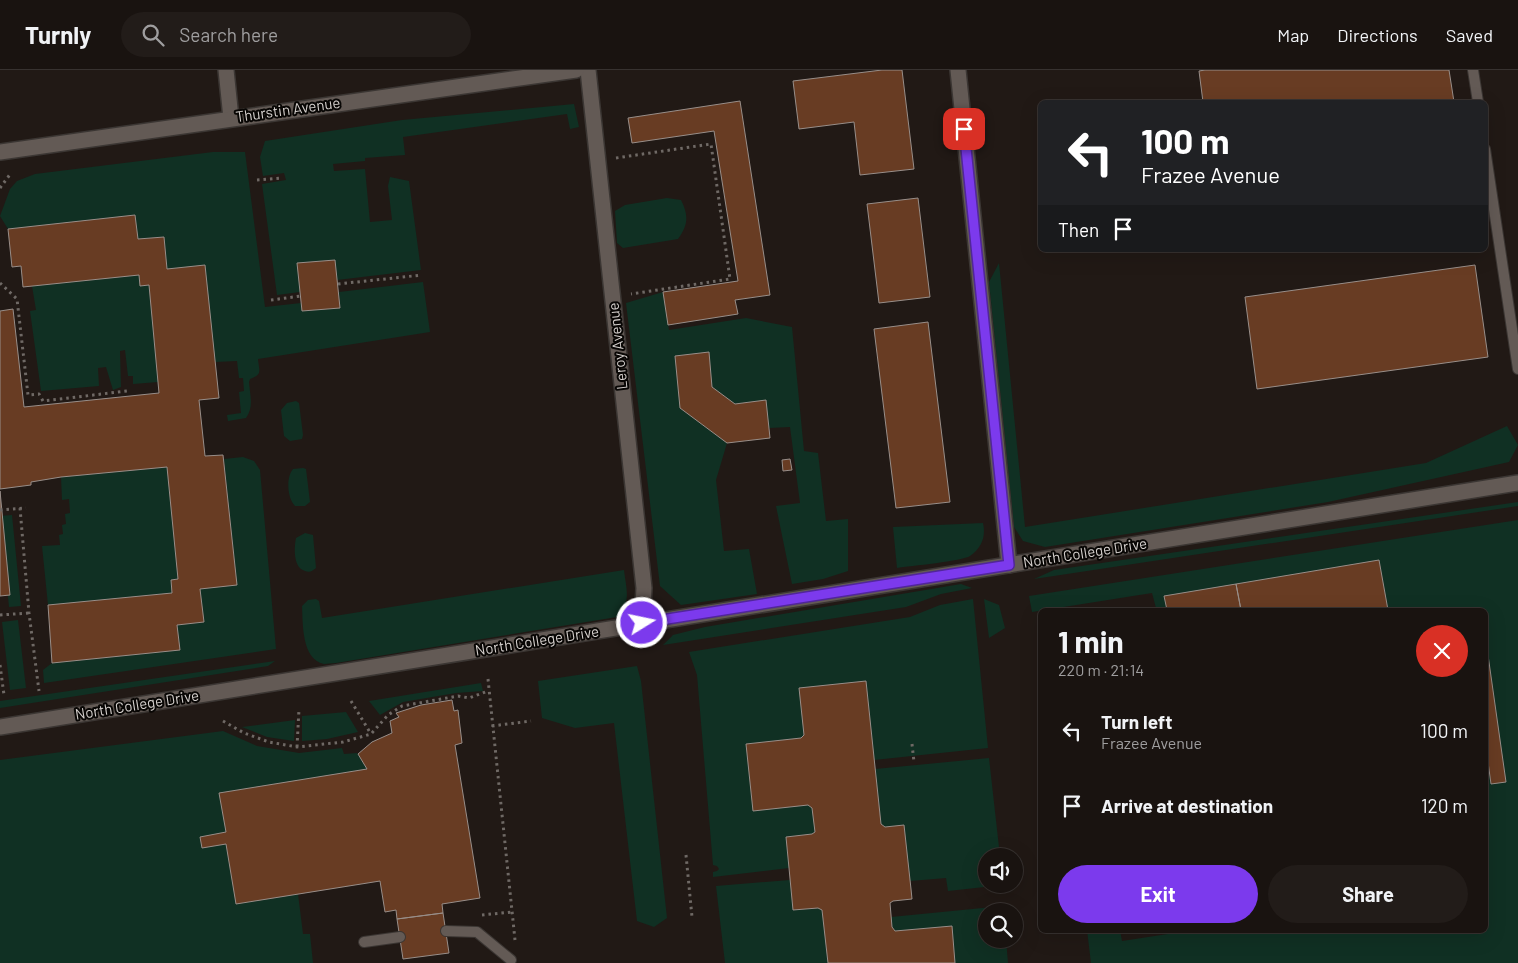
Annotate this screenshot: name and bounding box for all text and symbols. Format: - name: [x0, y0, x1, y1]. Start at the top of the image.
- search box: [121, 12, 471, 57]
- text: Turnly: [25, 20, 91, 49]
- icon: search: [139, 21, 167, 49]
- text: Search here: [179, 23, 278, 46]
- text: Map: [1277, 24, 1309, 46]
- text: Directions: [1337, 24, 1418, 46]
- text: Saved: [1446, 24, 1493, 46]
- street label: Thurstin Avenue: [234, 93, 341, 125]
- pin: [943, 108, 985, 150]
- icon: arrive: [950, 115, 978, 143]
- text: 100 m: [1141, 119, 1230, 161]
- icon: left: [1058, 120, 1123, 185]
- text: Frazee Avenue: [1141, 161, 1280, 187]
- icon: arrive: [1109, 215, 1137, 243]
- text: Then: [1058, 218, 1099, 241]
- street label: Leroy Avenue: [603, 302, 631, 390]
- street label: North College Drive: [1022, 533, 1148, 571]
- position arrow: [615, 596, 667, 648]
- street label: North College Drive: [474, 621, 600, 659]
- text: 1 min: [1058, 623, 1124, 659]
- button: close: [1416, 625, 1468, 677]
- text: 220 m · 21:14: [1058, 660, 1144, 679]
- street label: North College Drive: [74, 685, 200, 723]
- text: Turn left: [1101, 710, 1172, 733]
- icon: left: [1058, 717, 1086, 745]
- text: 100 m: [1420, 719, 1468, 742]
- text: Frazee Avenue: [1101, 733, 1202, 752]
- icon: arrive: [1058, 792, 1086, 820]
- text: Arrive at destination: [1101, 794, 1273, 817]
- text: 120 m: [1421, 794, 1468, 817]
- map controls: [978, 848, 1023, 948]
- button: sound: [978, 848, 1023, 893]
- button: Exit: [1058, 865, 1258, 923]
- button: Share: [1268, 865, 1468, 923]
- button: search: [978, 903, 1023, 948]

